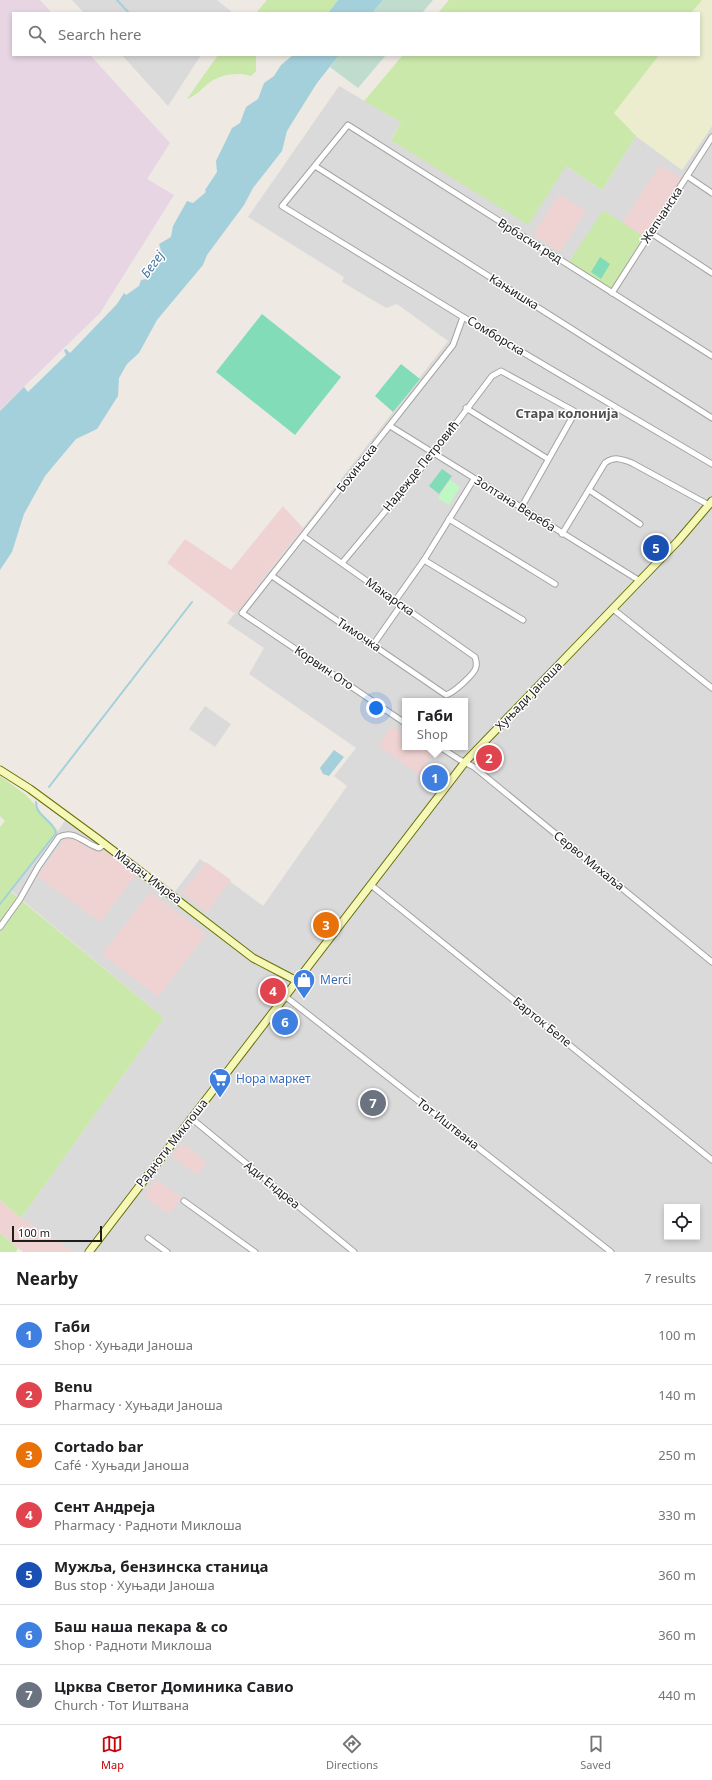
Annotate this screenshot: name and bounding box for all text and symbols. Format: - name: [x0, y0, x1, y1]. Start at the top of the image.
- search box: [12, 12, 700, 56]
- icon: search: [26, 23, 48, 45]
- text: Search here: [58, 24, 141, 44]
- street label: Жепчанска: [637, 183, 686, 246]
- street label: Врбаски ред: [495, 214, 566, 267]
- water label: Бегеј: [136, 246, 168, 281]
- street label: Кањишка: [486, 270, 542, 314]
- street label: Сомборска: [464, 312, 528, 359]
- district label: Стара колонија: [516, 404, 619, 422]
- street label: Надежде Петровић: [379, 417, 463, 515]
- street label: Бохињска: [332, 440, 381, 495]
- street label: Золтана Вереба: [471, 472, 559, 535]
- pin: 5: [643, 533, 669, 563]
- street label: Макарска: [362, 573, 418, 620]
- street label: Тимочка: [334, 614, 385, 656]
- street label: Корвин Ото: [291, 641, 357, 694]
- street label: Хуњади Јаноша: [491, 657, 566, 734]
- your location: [366, 698, 386, 718]
- popup: [402, 698, 468, 750]
- text: Габи: [417, 705, 453, 725]
- text: Shop: [417, 725, 448, 743]
- pin: 2: [476, 743, 502, 773]
- pin: 1: [422, 763, 448, 793]
- street label: Серво Михаља: [550, 827, 628, 894]
- street label: Мадач Имреа: [111, 846, 186, 908]
- pin: 3: [313, 910, 339, 940]
- shop icon: Merci: [291, 967, 317, 1000]
- place label: Merci: [320, 971, 351, 988]
- pin: 4: [260, 976, 286, 1006]
- street label: Барток Беле: [509, 993, 576, 1051]
- pin: 6: [272, 1007, 298, 1037]
- supermarket icon: Нора маркет: [207, 1066, 233, 1099]
- place label: Нора маркет: [236, 1070, 311, 1087]
- pin: 7: [360, 1088, 386, 1118]
- street label: Тот Иштвана: [414, 1094, 483, 1153]
- street label: Радноти Миклоша: [132, 1095, 211, 1190]
- street label: Ади Ендреа: [241, 1157, 304, 1212]
- map controls: [664, 1204, 700, 1240]
- button: locate: [664, 1204, 700, 1240]
- scale bar: [12, 1224, 102, 1243]
- text: 100 m: [18, 1225, 50, 1240]
- text: Nearby: [16, 1267, 78, 1290]
- text: 7 results: [644, 1269, 696, 1287]
- text: Габи: [54, 1316, 90, 1336]
- text: 1: [25, 1326, 33, 1344]
- text: 100 m: [658, 1326, 696, 1344]
- text: Shop · Хуњади Јаноша: [54, 1336, 193, 1354]
- text: Benu: [54, 1376, 92, 1396]
- text: 2: [25, 1386, 33, 1404]
- text: 140 m: [658, 1386, 696, 1404]
- text: Pharmacy · Хуњади Јаноша: [54, 1396, 223, 1414]
- text: Cortado bar: [54, 1436, 143, 1456]
- text: 3: [25, 1446, 33, 1464]
- text: 250 m: [658, 1446, 696, 1464]
- text: Café · Хуњади Јаноша: [54, 1456, 189, 1474]
- text: Сент Андреја: [54, 1496, 155, 1516]
- text: 4: [25, 1506, 33, 1524]
- text: 330 m: [658, 1506, 696, 1524]
- text: Pharmacy · Радноти Миклоша: [54, 1516, 242, 1534]
- text: Мужља, бензинска станица: [54, 1556, 269, 1576]
- text: 5: [25, 1566, 33, 1584]
- text: 360 m: [658, 1566, 696, 1584]
- text: Bus stop · Хуњади Јаноша: [54, 1576, 215, 1594]
- text: Баш наша пекара & co: [54, 1616, 228, 1636]
- text: 6: [25, 1626, 33, 1644]
- text: 360 m: [658, 1626, 696, 1644]
- text: Shop · Радноти Миклоша: [54, 1636, 212, 1654]
- text: Црква Светог Доминика Савио: [54, 1676, 294, 1696]
- text: 7: [25, 1686, 33, 1704]
- text: 440 m: [658, 1686, 696, 1704]
- text: Church · Тот Иштвана: [54, 1696, 189, 1714]
- tab: Map: [101, 1733, 124, 1772]
- tab: Directions: [326, 1733, 378, 1772]
- tab: Saved: [580, 1733, 611, 1772]

